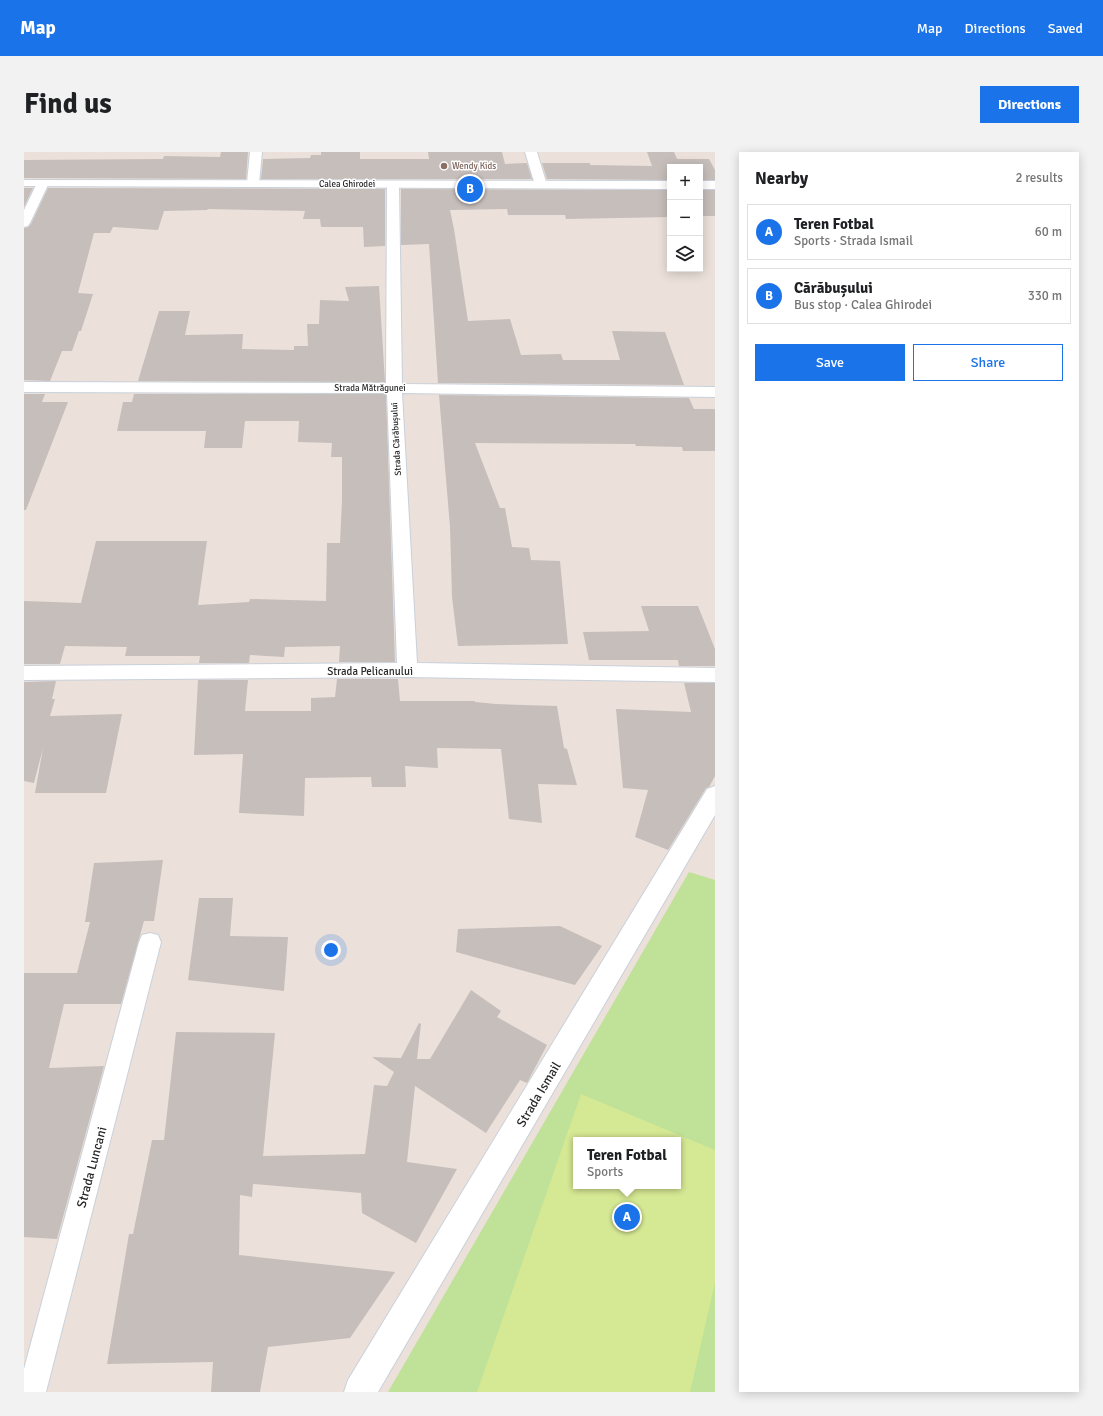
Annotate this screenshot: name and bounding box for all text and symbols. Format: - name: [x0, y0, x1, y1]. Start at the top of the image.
- text: Map: [20, 16, 56, 40]
- text: Map: [917, 20, 943, 37]
- text: Directions: [965, 20, 1026, 37]
- text: Saved: [1048, 20, 1083, 37]
- button: Directions: [980, 86, 1079, 123]
- text: Find us: [24, 87, 112, 121]
- marker: Wendy Kids: [439, 161, 449, 171]
- place label: Wendy Kids: [452, 161, 496, 172]
- map controls: [667, 164, 703, 272]
- button: +: [667, 164, 703, 200]
- text: Nearby: [755, 168, 808, 189]
- text: 2 results: [1015, 170, 1063, 186]
- pin: B: [457, 174, 483, 204]
- street label: Calea Ghirodei: [319, 179, 375, 190]
- button: −: [667, 200, 703, 236]
- text: Teren Fotbal: [794, 215, 874, 233]
- text: A: [765, 224, 773, 240]
- text: 60 m: [1035, 224, 1062, 240]
- text: Sports · Strada Ismail: [794, 233, 913, 249]
- button: layers: [667, 236, 703, 272]
- text: Cărăbușului: [794, 279, 873, 297]
- text: B: [765, 288, 773, 304]
- text: 330 m: [1028, 288, 1062, 304]
- text: Bus stop · Calea Ghirodei: [794, 297, 932, 313]
- button: Save: [755, 344, 905, 381]
- button: Share: [913, 344, 1063, 381]
- street label: Strada Mătrăgunei: [334, 383, 406, 394]
- street label: Strada Cărăbușului: [389, 402, 404, 476]
- street label: Strada Pelicanului: [327, 665, 413, 678]
- your location: [321, 940, 341, 960]
- street label: Strada Ismail: [513, 1059, 565, 1130]
- street label: Strada Luncani: [73, 1125, 110, 1210]
- popup: [573, 1137, 681, 1189]
- text: Teren Fotbal: [587, 1146, 667, 1164]
- text: Sports: [587, 1164, 623, 1180]
- pin: A: [614, 1202, 640, 1232]

